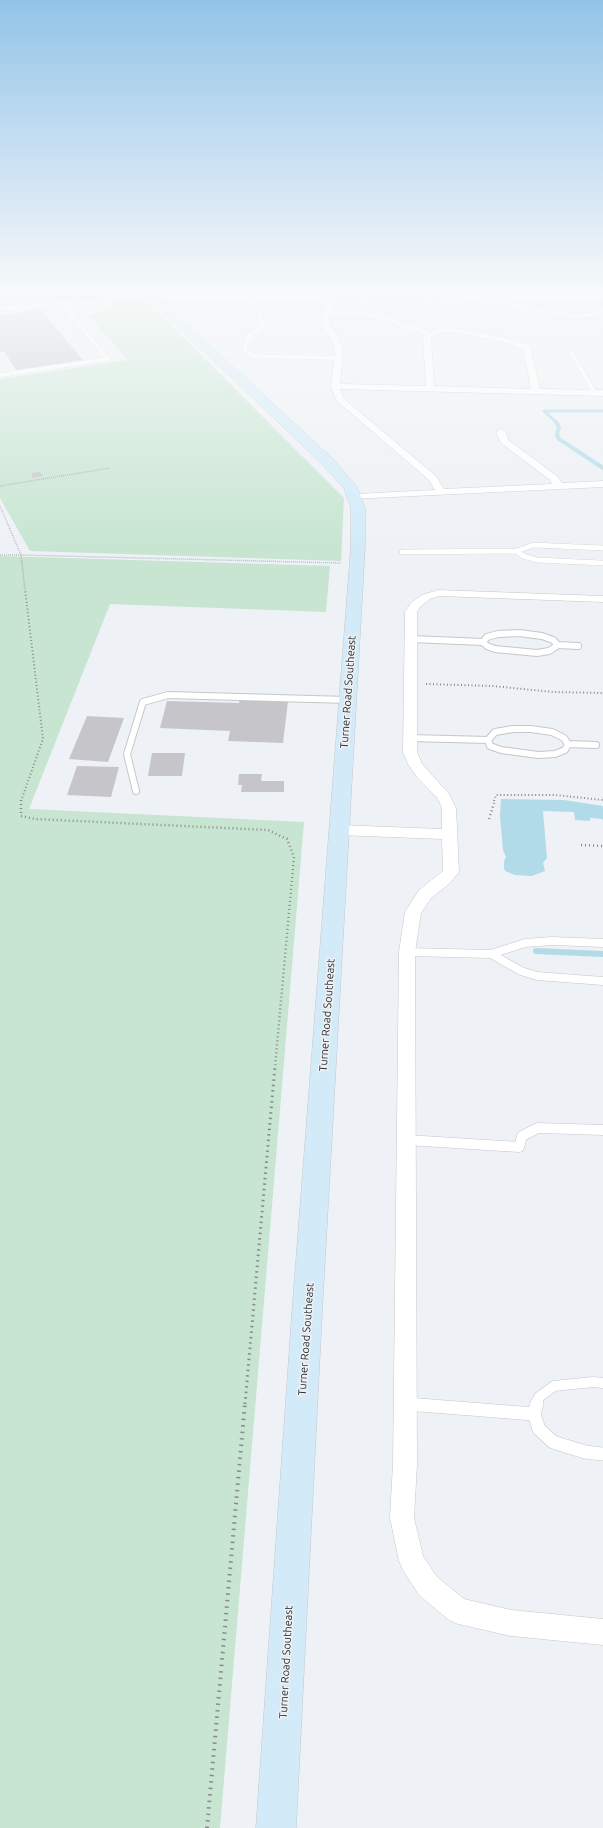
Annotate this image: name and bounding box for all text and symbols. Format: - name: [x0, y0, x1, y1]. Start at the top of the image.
- street label: Turner Road Southeast: [337, 635, 359, 749]
- street label: Turner Road Southeast: [316, 958, 338, 1072]
- street label: Turner Road Southeast: [295, 1282, 317, 1396]
- street label: Turner Road Southeast: [276, 1605, 296, 1719]

